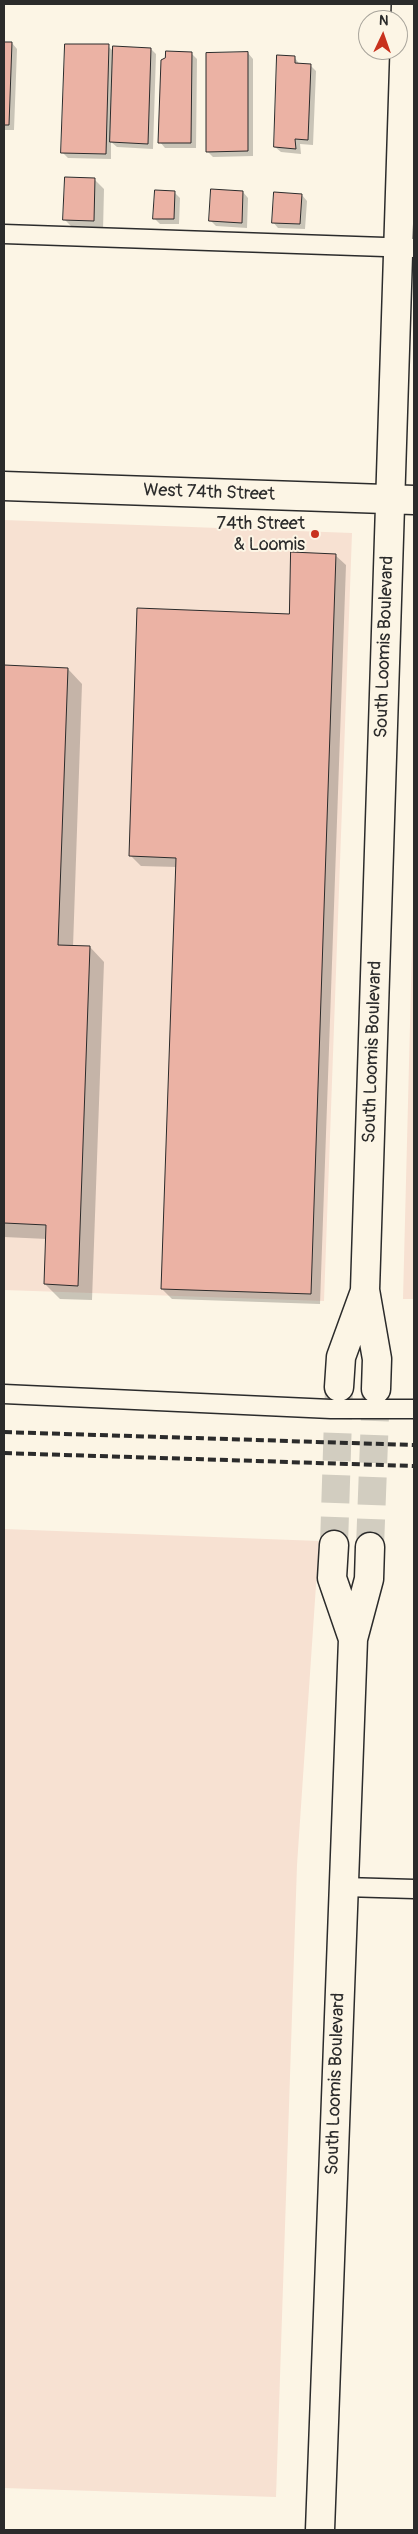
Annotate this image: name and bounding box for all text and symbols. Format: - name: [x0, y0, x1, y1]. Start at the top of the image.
- north arrow: [358, 10, 408, 60]
- text: N: [379, 12, 389, 29]
- street label: West 74th Street: [143, 480, 275, 506]
- place label: 74th Street & Loomis: [217, 513, 305, 556]
- marker: 74th Street & Loomis: [309, 528, 321, 540]
- street label: South Loomis Boulevard: [371, 556, 399, 738]
- street label: South Loomis Boulevard: [359, 961, 387, 1143]
- street label: South Loomis Boulevard: [322, 1993, 350, 2175]

